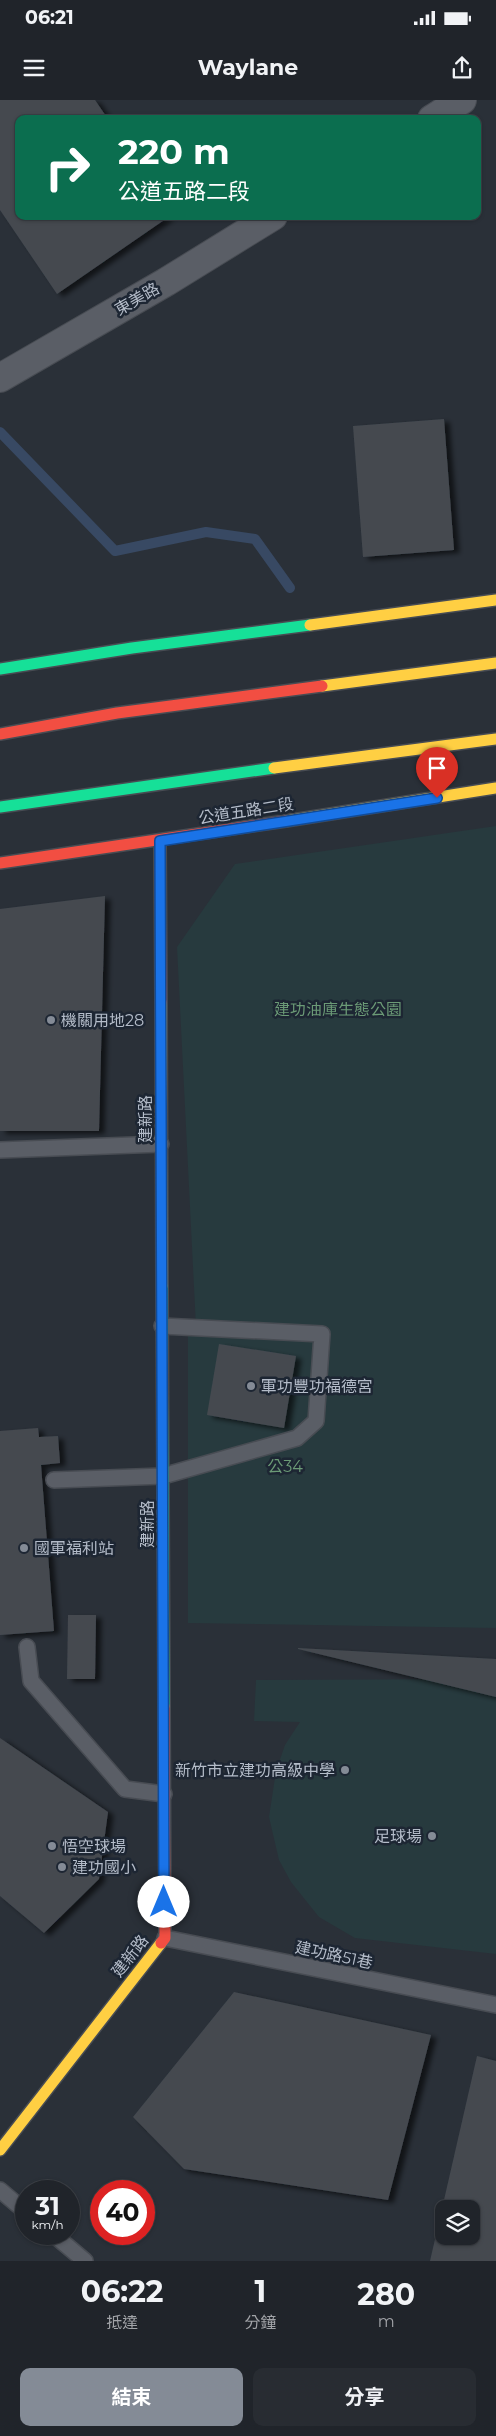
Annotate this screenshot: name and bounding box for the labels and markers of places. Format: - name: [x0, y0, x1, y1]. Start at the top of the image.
- pin: [416, 747, 458, 798]
- place label: 機關用地28: [61, 1011, 144, 1030]
- marker: 機關用地28: [45, 1014, 57, 1026]
- place label: 軍功豐功福德宮: [261, 1377, 373, 1396]
- marker: 軍功豐功福德宮: [245, 1380, 257, 1392]
- place label: 國軍福利站: [34, 1539, 114, 1558]
- marker: 國軍福利站: [18, 1542, 30, 1554]
- place label: 新竹市立建功高級中學: [175, 1761, 335, 1780]
- marker: 新竹市立建功高級中學: [339, 1764, 351, 1776]
- place label: 足球場: [374, 1827, 422, 1846]
- marker: 足球場: [426, 1830, 438, 1842]
- place label: 悟空球場: [62, 1837, 126, 1856]
- marker: 悟空球場: [46, 1840, 58, 1852]
- place label: 建功國小: [72, 1858, 136, 1877]
- marker: 建功國小: [56, 1861, 68, 1873]

